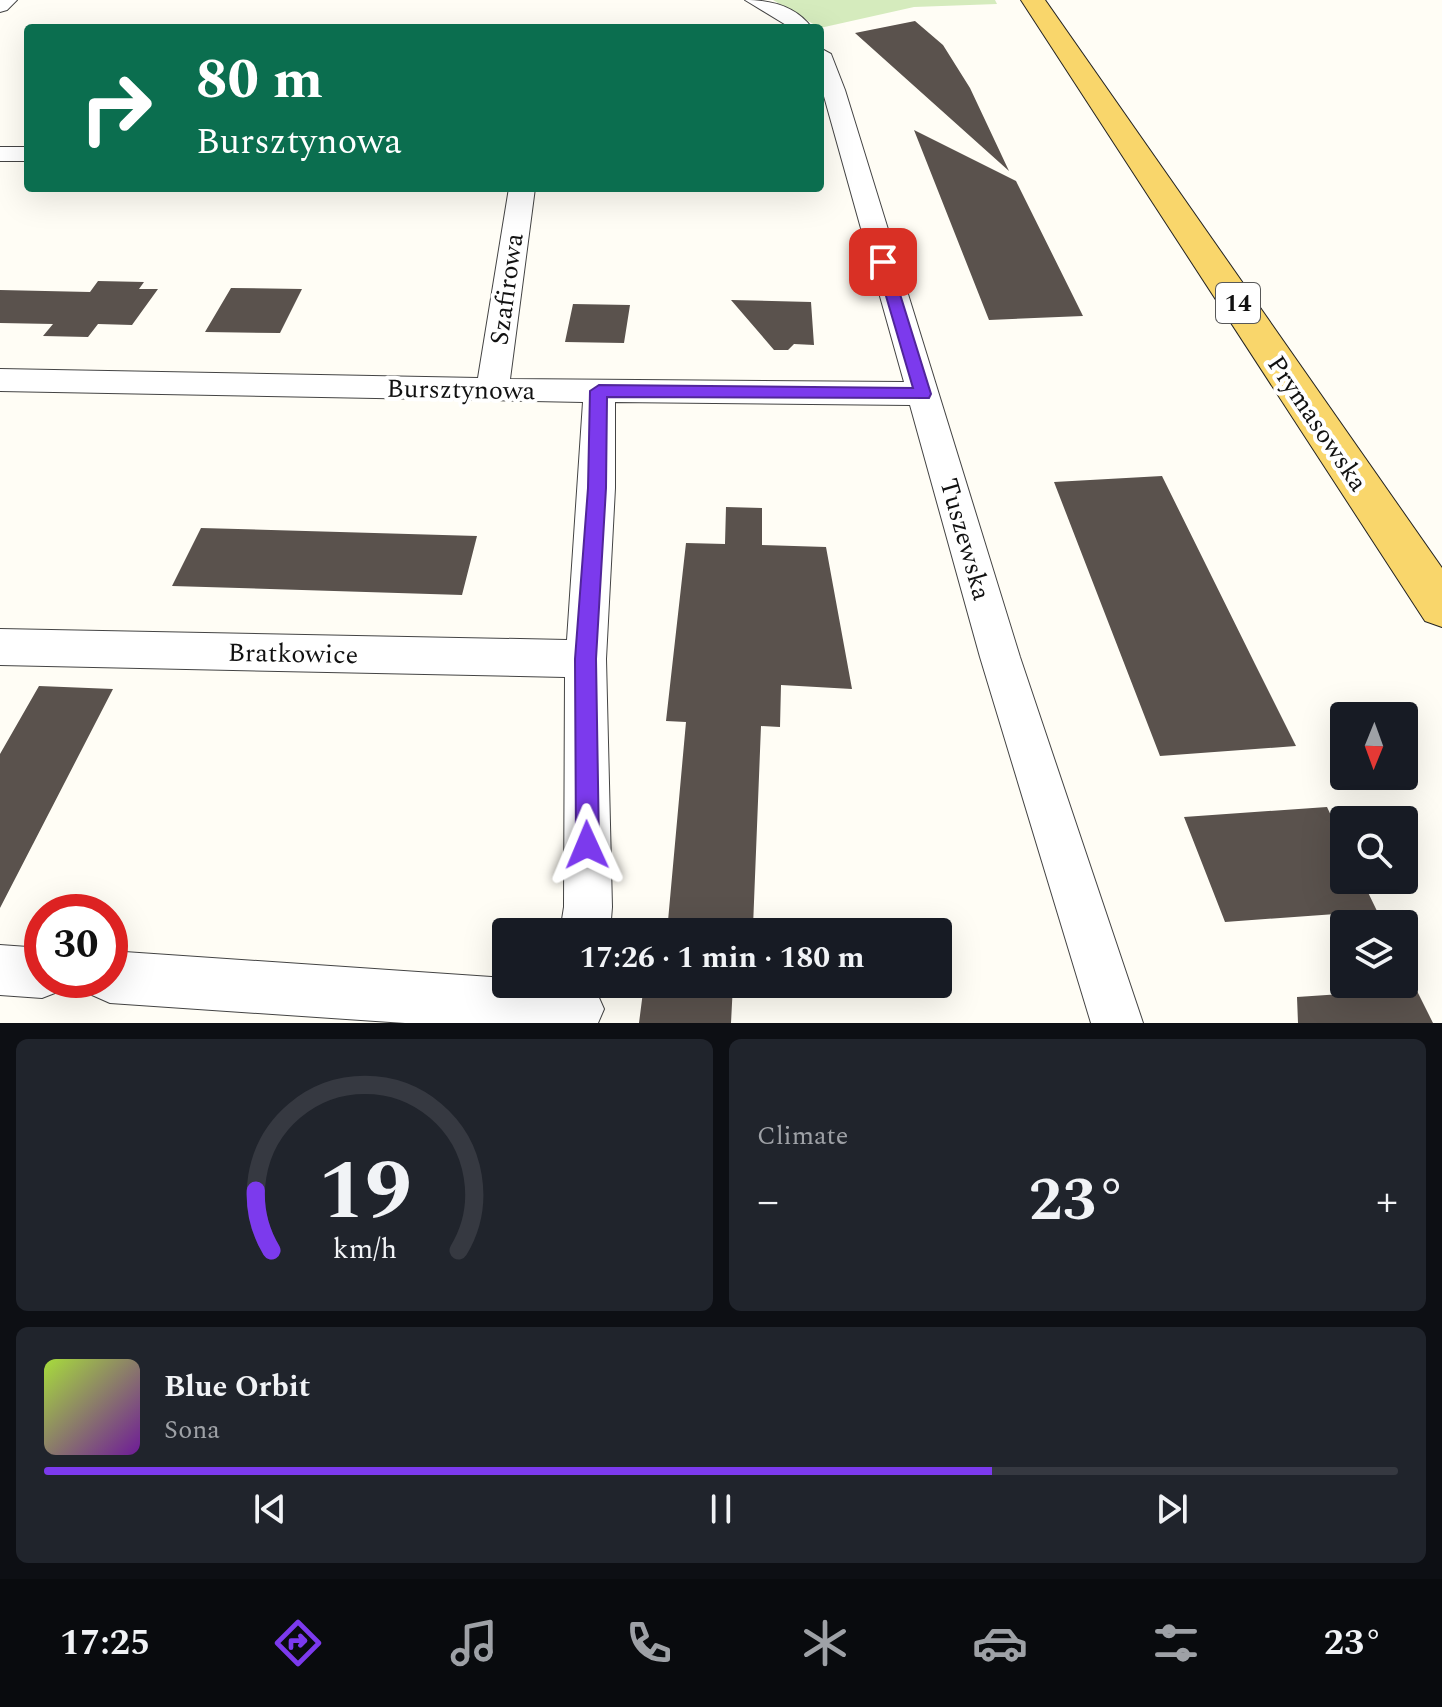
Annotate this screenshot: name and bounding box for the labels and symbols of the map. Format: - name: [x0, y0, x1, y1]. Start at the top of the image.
- pin: [849, 228, 917, 296]
- street label: Szafirowa: [479, 230, 535, 348]
- road number: 14: [1216, 283, 1260, 323]
- street label: Prymasowska: [1257, 347, 1378, 500]
- street label: Bursztynowa: [386, 369, 536, 411]
- street label: Tuszewska: [929, 474, 1002, 605]
- street label: Bratkowice: [227, 633, 359, 675]
- north arrow: [1330, 702, 1418, 790]
- position arrow: [545, 803, 629, 887]
- speed limit sign: 30: [24, 894, 128, 998]

